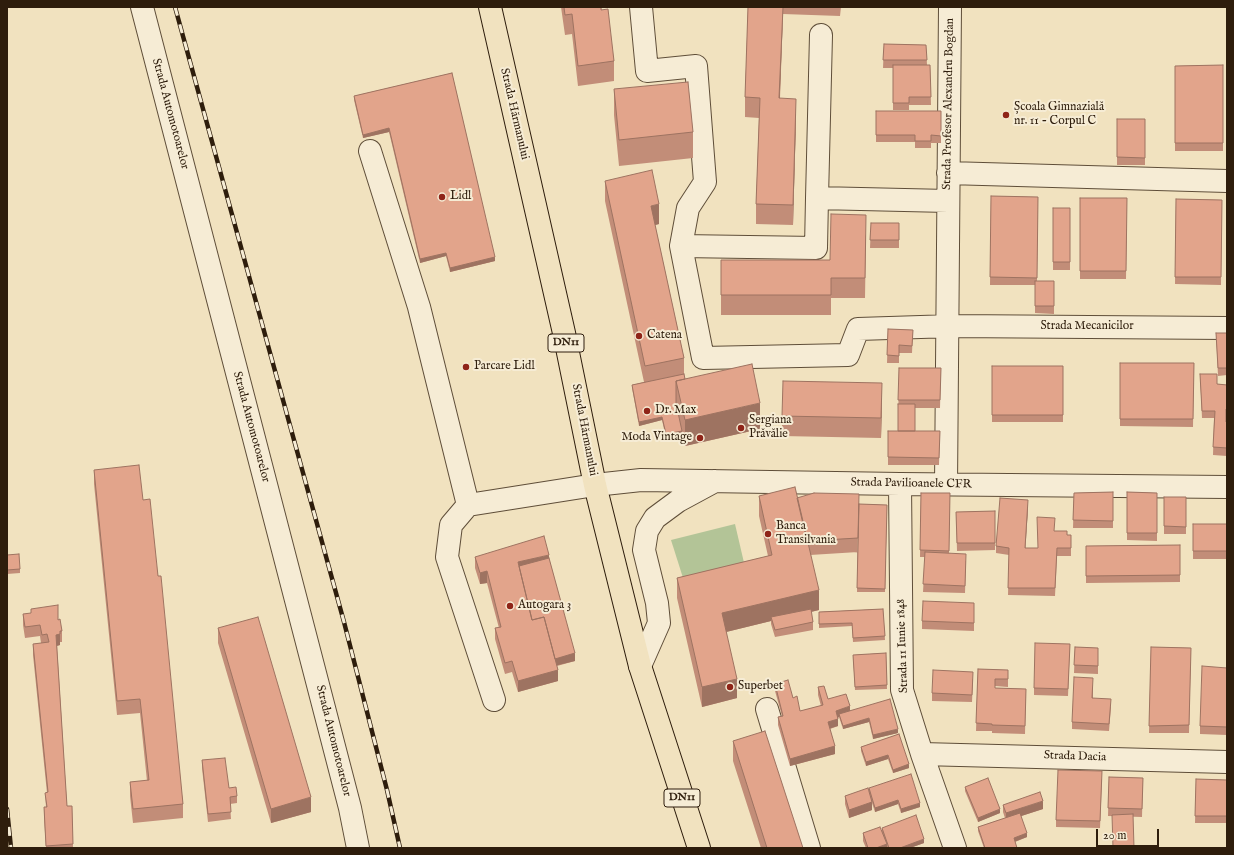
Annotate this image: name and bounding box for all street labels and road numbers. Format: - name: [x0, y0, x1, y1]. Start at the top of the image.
- street label: Strada Profesor Alexandru Bogdan: [940, 18, 958, 190]
- street label: Strada Automotoarelor: [148, 57, 192, 171]
- street label: Strada Hărmanului: [496, 67, 532, 161]
- street label: Strada Mecanicilor: [1040, 320, 1134, 334]
- road number: DN11: [548, 334, 584, 352]
- street label: Strada Automotoarelor: [229, 370, 273, 484]
- street label: Strada Hărmanului: [568, 383, 600, 477]
- street label: Strada Pavilioanele CFR: [850, 476, 972, 492]
- street label: Strada 11 Iunie 1848: [894, 599, 912, 693]
- street label: Strada Automotoarelor: [312, 684, 354, 798]
- street label: Strada Dacia: [1044, 749, 1106, 765]
- road number: DN11: [664, 789, 700, 807]

